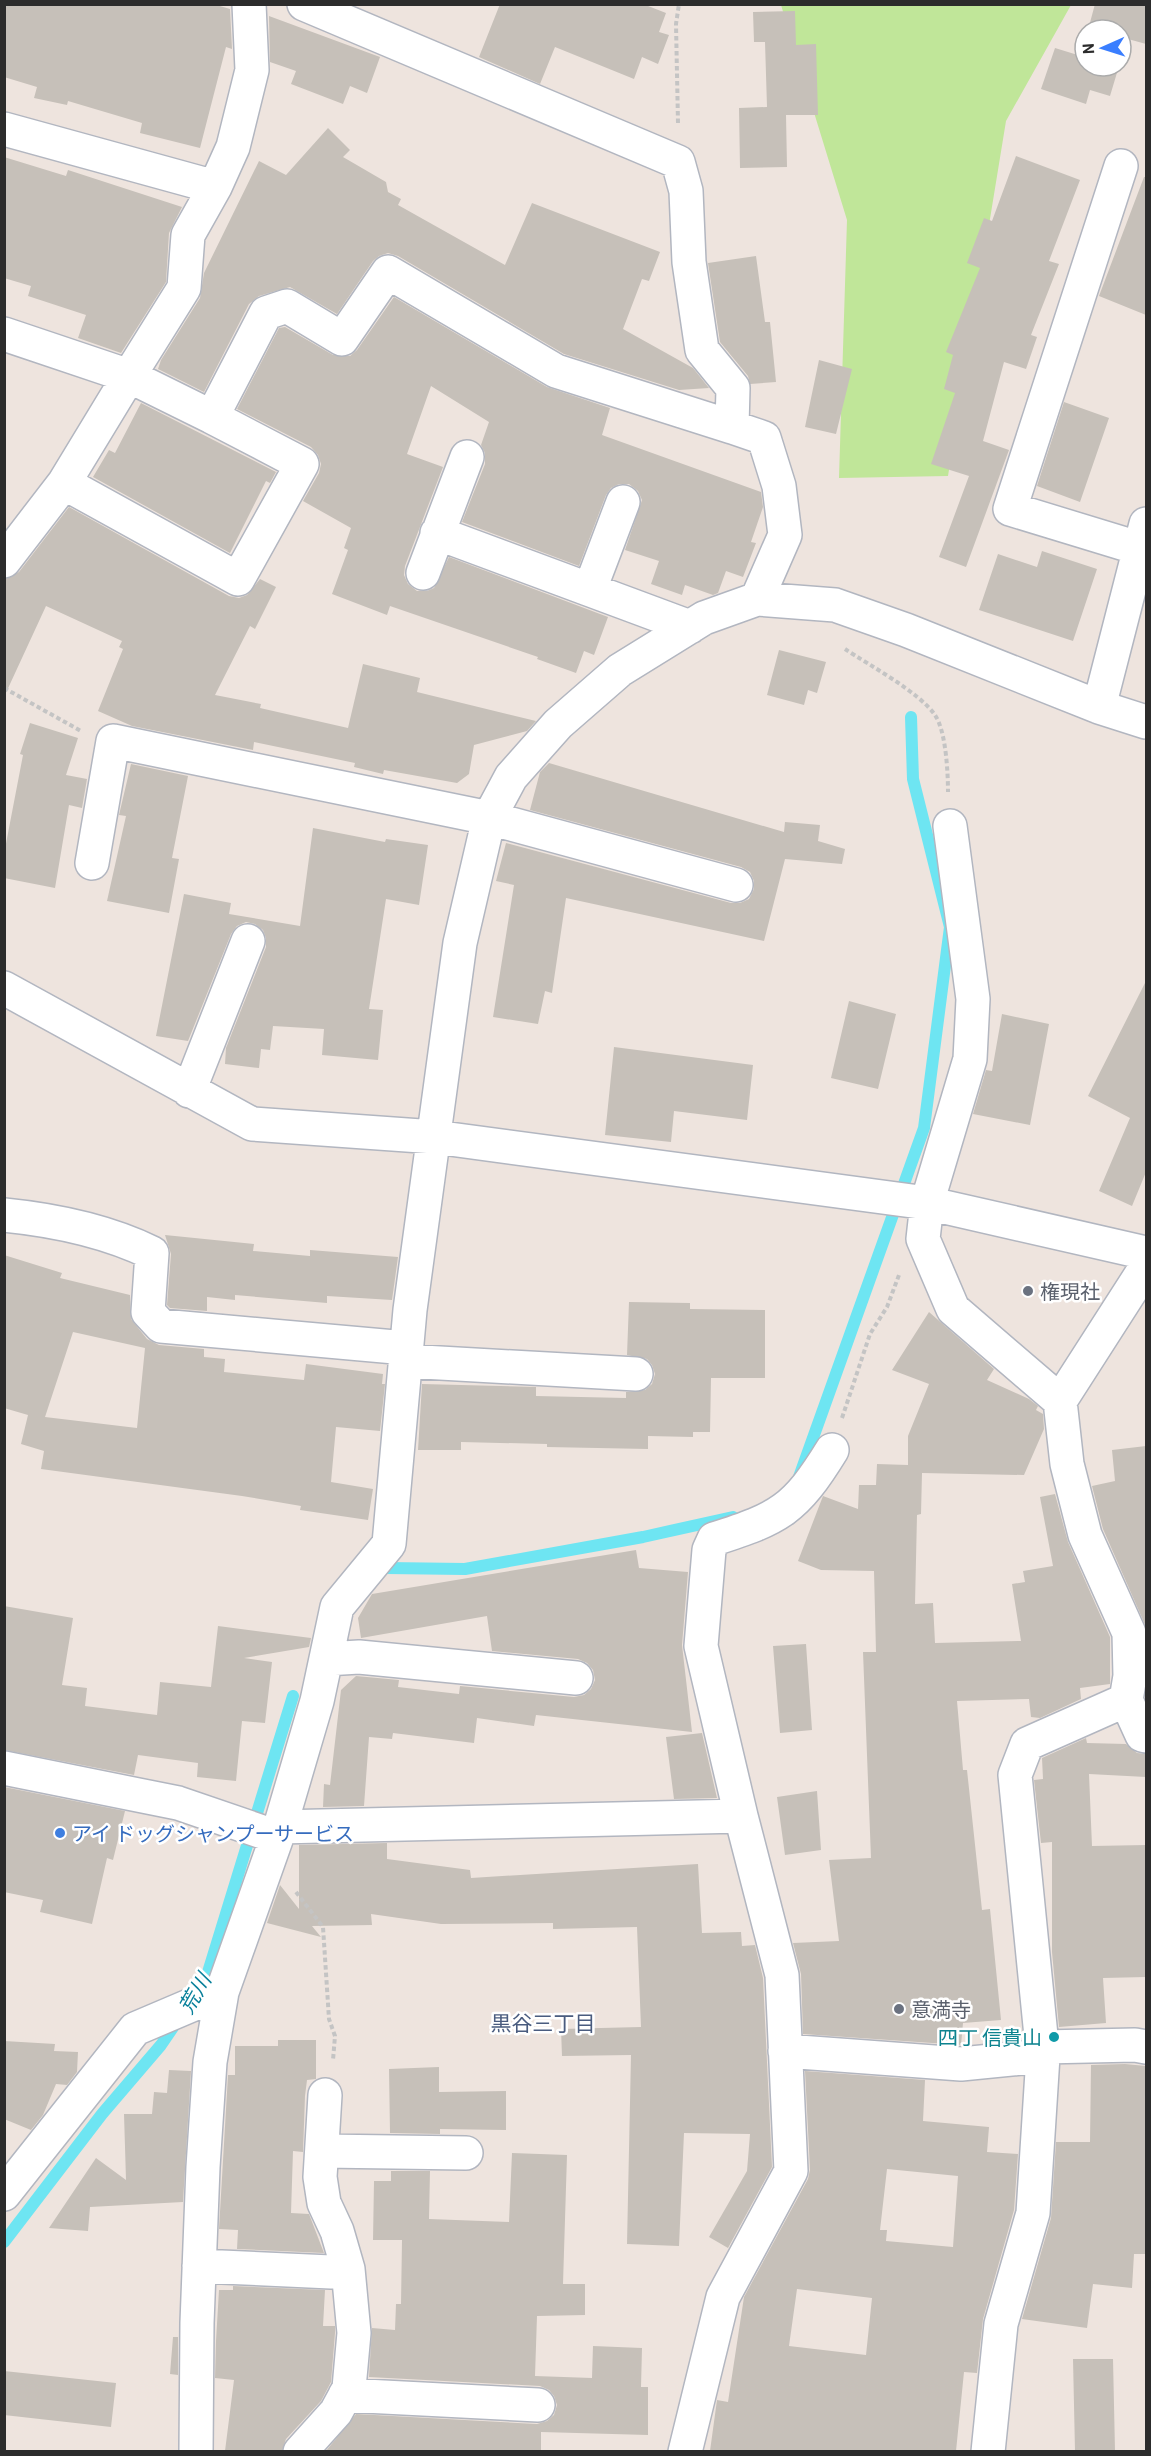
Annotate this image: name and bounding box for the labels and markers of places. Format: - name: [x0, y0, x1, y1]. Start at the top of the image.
- place label: 権現社: [1040, 1279, 1100, 1303]
- marker: 権現社: [1021, 1284, 1035, 1298]
- place label: アイ ドッグシャンプーサービス: [72, 1821, 354, 1845]
- marker: アイ ドッグシャンプーサービス: [53, 1826, 67, 1840]
- place label: 意満寺: [911, 1997, 971, 2021]
- marker: 意満寺: [892, 2002, 906, 2016]
- place label: 四丁 信貴山: [938, 2025, 1042, 2049]
- marker: 四丁 信貴山: [1047, 2030, 1061, 2044]

